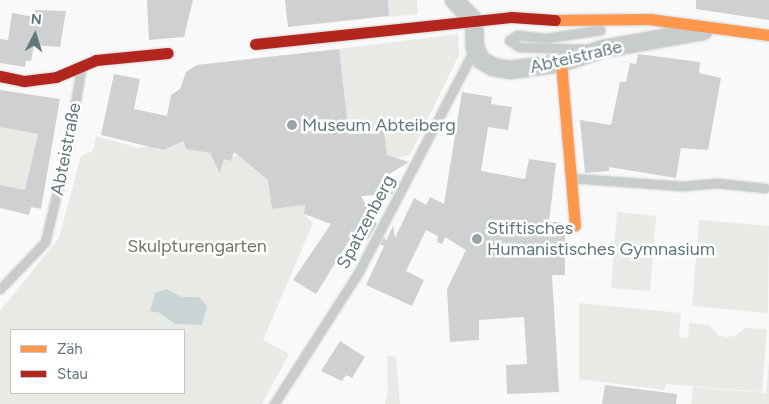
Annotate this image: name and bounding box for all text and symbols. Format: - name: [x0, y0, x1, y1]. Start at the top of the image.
- north arrow: [10, 10, 60, 60]
- text: N: [30, 11, 42, 28]
- street label: Abteistraße: [528, 36, 624, 78]
- street label: Abteistraße: [46, 101, 86, 197]
- place label: Museum Abteiberg: [302, 114, 456, 136]
- marker: Museum Abteiberg: [286, 119, 298, 131]
- street label: Spatzenberg: [332, 171, 400, 273]
- place label: Stiftisches Humanistisches Gymnasium: [487, 218, 715, 260]
- marker: Stiftisches Humanistisches Gymnasium: [471, 233, 483, 245]
- park label: Skulpturengarten: [127, 235, 267, 257]
- legend: [10, 329, 185, 394]
- text: Zäh: [57, 340, 83, 358]
- text: Stau: [57, 365, 88, 383]

